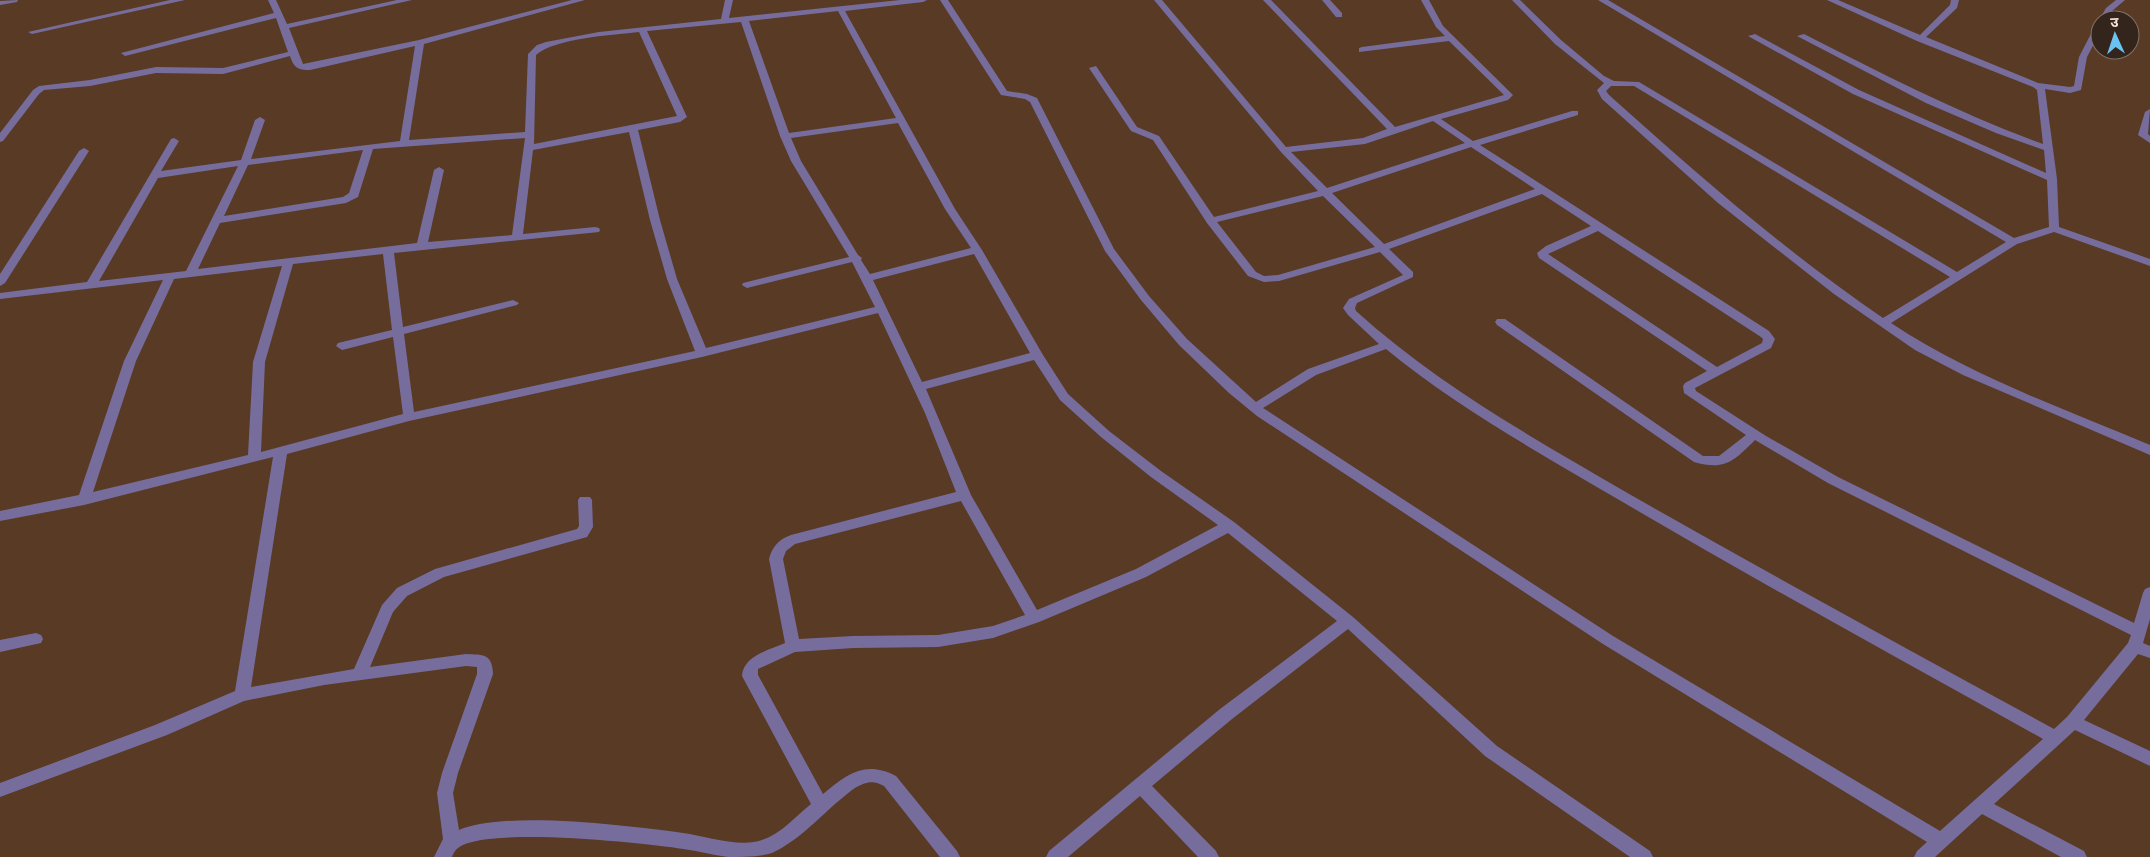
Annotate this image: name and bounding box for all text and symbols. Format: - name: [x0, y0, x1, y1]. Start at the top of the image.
- north arrow: [2090, 10, 2140, 60]
- text: उ: [2110, 14, 2120, 30]

